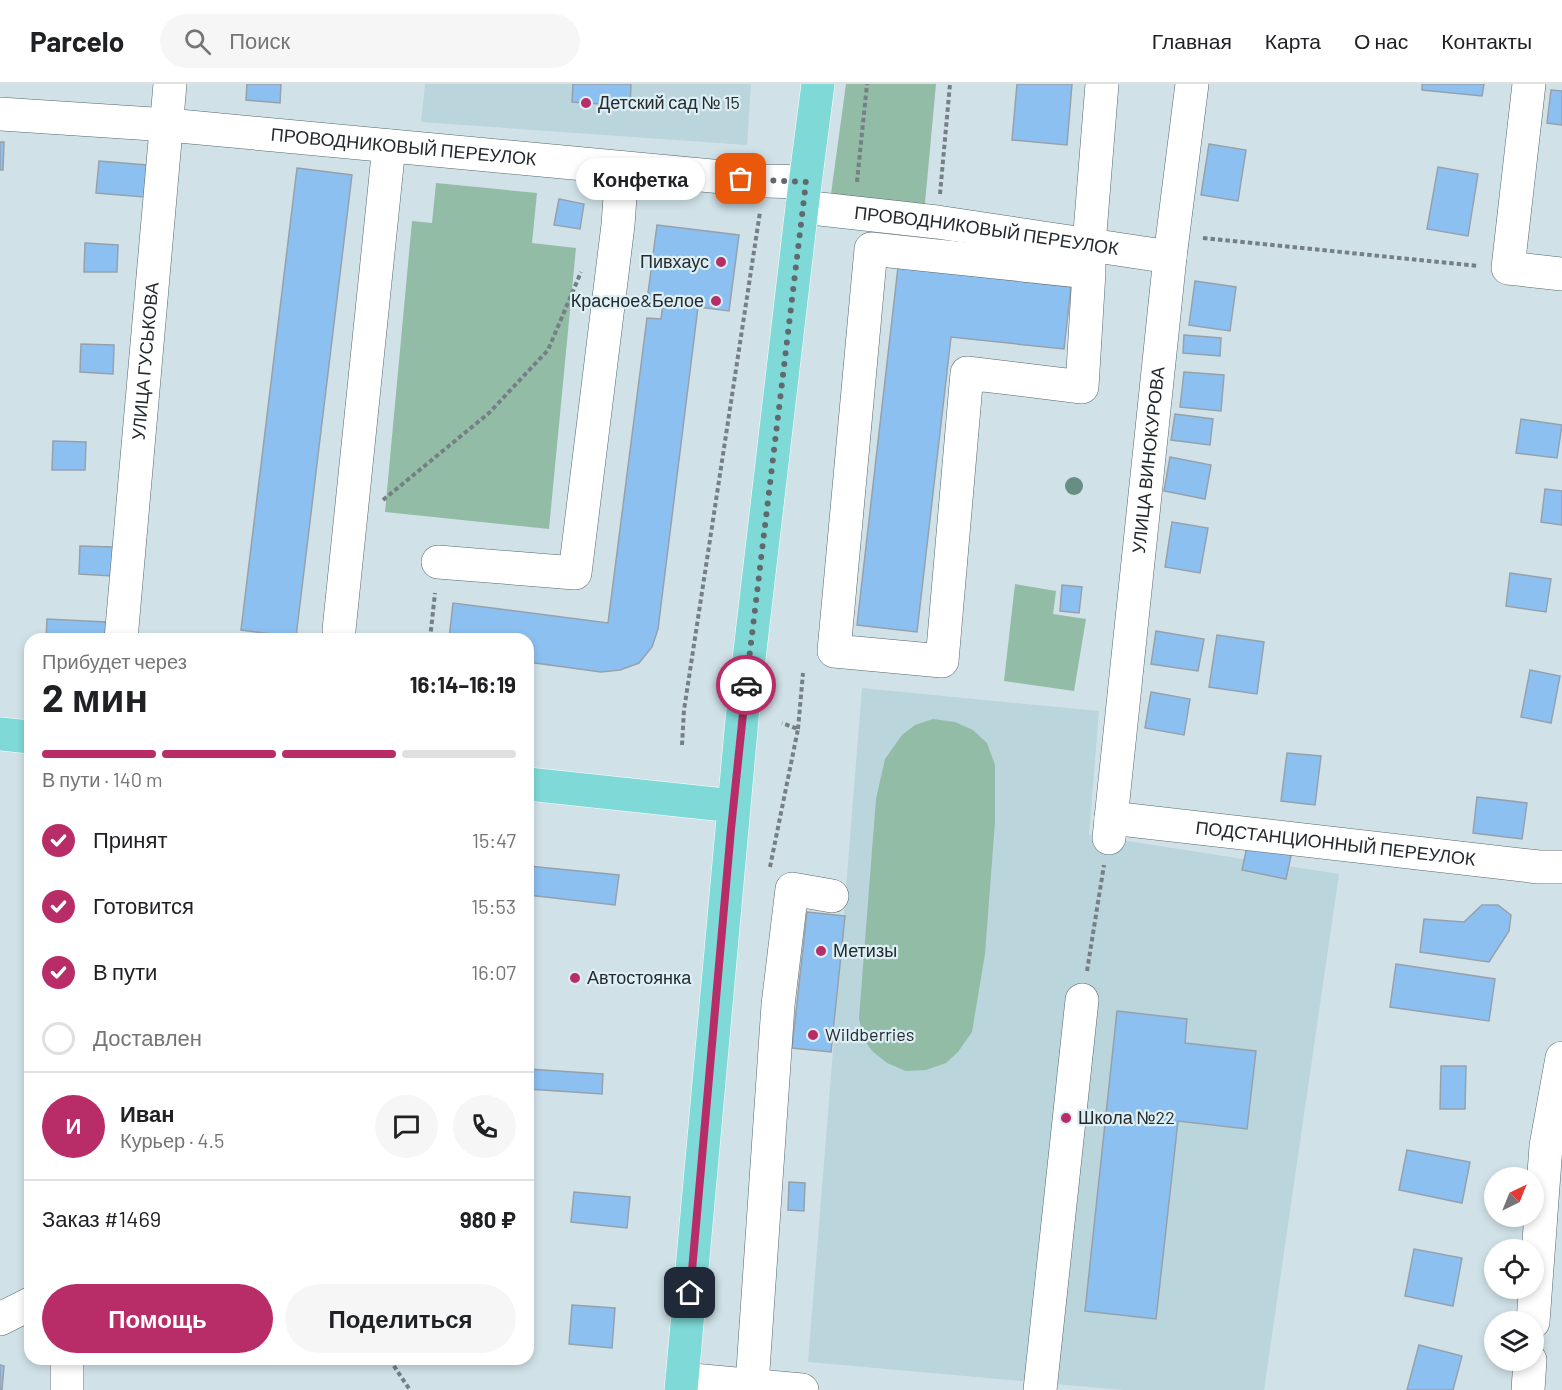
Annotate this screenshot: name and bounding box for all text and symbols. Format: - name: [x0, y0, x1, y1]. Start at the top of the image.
- search box: [160, 14, 580, 68]
- text: Parcelo: [30, 24, 124, 58]
- icon: search: [181, 25, 214, 58]
- text: Поиск: [229, 27, 290, 53]
- text: Главная: [1152, 28, 1232, 53]
- text: Карта: [1265, 28, 1321, 53]
- text: О нас: [1354, 28, 1408, 53]
- text: Контакты: [1441, 28, 1532, 53]
- place label: Детский сад № 15: [598, 91, 740, 113]
- marker: Детский сад № 15: [579, 96, 593, 110]
- street label: ПРОВОДНИКОВЫЙ ПЕРЕУЛОК: [270, 123, 538, 170]
- pin: [715, 153, 766, 204]
- callout: Конфетка: [576, 158, 705, 200]
- icon: bag: [724, 162, 757, 195]
- text: Конфетка: [593, 167, 688, 191]
- street label: ПРОВОДНИКОВЫЙ ПЕРЕУЛОК: [853, 201, 1121, 259]
- place label: Пивхаус: [640, 250, 709, 272]
- marker: Пивхаус: [714, 255, 728, 269]
- street label: УЛИЦА ГУСЬКОВА: [127, 281, 162, 441]
- place label: Красное&Белое: [571, 289, 704, 311]
- marker: Красное&Белое: [709, 294, 723, 308]
- street label: УЛИЦА ВИНОКУРОВА: [1127, 365, 1168, 554]
- text: Прибудет через: [42, 649, 187, 673]
- courier: [716, 655, 776, 715]
- icon: car: [730, 669, 763, 702]
- text: 16:14–16:19: [410, 671, 516, 697]
- text: 2 мин: [42, 673, 148, 720]
- text: В пути · 140 m: [42, 767, 163, 791]
- street label: ПОДСТАНЦИОННЫЙ ПЕРЕУЛОК: [1195, 816, 1477, 870]
- icon: check: [42, 824, 75, 857]
- text: Принят: [93, 826, 167, 852]
- text: 15:47: [472, 828, 516, 852]
- icon: check: [42, 890, 75, 923]
- text: Готовится: [93, 892, 194, 918]
- text: 15:53: [471, 894, 516, 918]
- place label: Метизы: [833, 939, 897, 961]
- marker: Метизы: [814, 944, 828, 958]
- icon: check: [42, 956, 75, 989]
- text: В пути: [93, 958, 157, 984]
- text: 16:07: [471, 960, 516, 984]
- place label: Автостоянка: [587, 966, 692, 988]
- marker: Автостоянка: [568, 971, 582, 985]
- place label: Wildberries: [825, 1023, 914, 1045]
- text: Доставлен: [93, 1024, 202, 1050]
- marker: Wildberries: [806, 1028, 820, 1042]
- button: chat: [375, 1095, 438, 1158]
- button: phone: [453, 1095, 516, 1158]
- text: Иван: [120, 1100, 175, 1126]
- place label: Школа №22: [1078, 1106, 1175, 1128]
- marker: Школа №22: [1059, 1111, 1073, 1125]
- text: И: [66, 1112, 81, 1138]
- text: Курьер · 4.5: [120, 1128, 224, 1152]
- north arrow: [1484, 1167, 1544, 1227]
- map controls: [1484, 1167, 1544, 1371]
- text: Заказ #1469: [42, 1205, 161, 1231]
- text: 980 ₽: [460, 1206, 516, 1232]
- button: locate: [1484, 1239, 1544, 1299]
- pin: [664, 1267, 715, 1318]
- icon: home: [673, 1276, 706, 1309]
- button: Помощь: [42, 1284, 273, 1353]
- button: Поделиться: [285, 1284, 516, 1353]
- button: layers: [1484, 1311, 1544, 1371]

